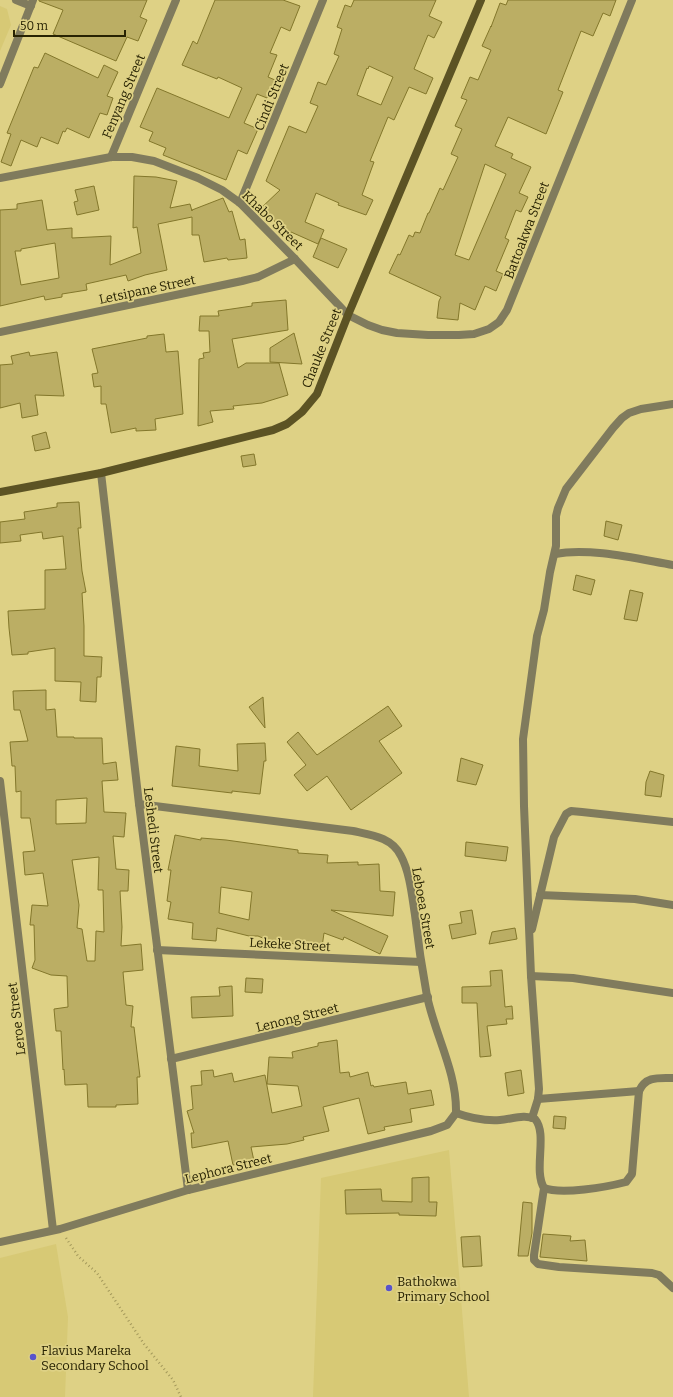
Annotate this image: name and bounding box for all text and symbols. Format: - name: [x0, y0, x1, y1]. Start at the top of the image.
- scale bar: [14, 12, 125, 38]
- text: 50 m: [20, 19, 49, 33]
- street label: Fenyang Street: [99, 51, 148, 141]
- street label: Cindi Street: [251, 61, 292, 133]
- street label: Battoakwa Street: [501, 179, 552, 281]
- street label: Khabo Street: [239, 188, 306, 253]
- street label: Letsipane Street: [97, 272, 197, 307]
- street label: Chauke Street: [299, 306, 344, 390]
- street label: Leshedi Street: [141, 786, 166, 874]
- street label: Leboea Street: [409, 866, 438, 950]
- street label: Lekeke Street: [249, 935, 331, 954]
- street label: Leroe Street: [5, 981, 28, 1056]
- street label: Lenong Street: [254, 1000, 340, 1035]
- street label: Lephora Street: [183, 1150, 273, 1187]
- place label: Bathokwa Primary School: [397, 1274, 490, 1304]
- marker: Bathokwa Primary School: [384, 1283, 394, 1293]
- place label: Flavius Mareka Secondary School: [41, 1343, 149, 1373]
- marker: Flavius Mareka Secondary School: [28, 1352, 38, 1362]

